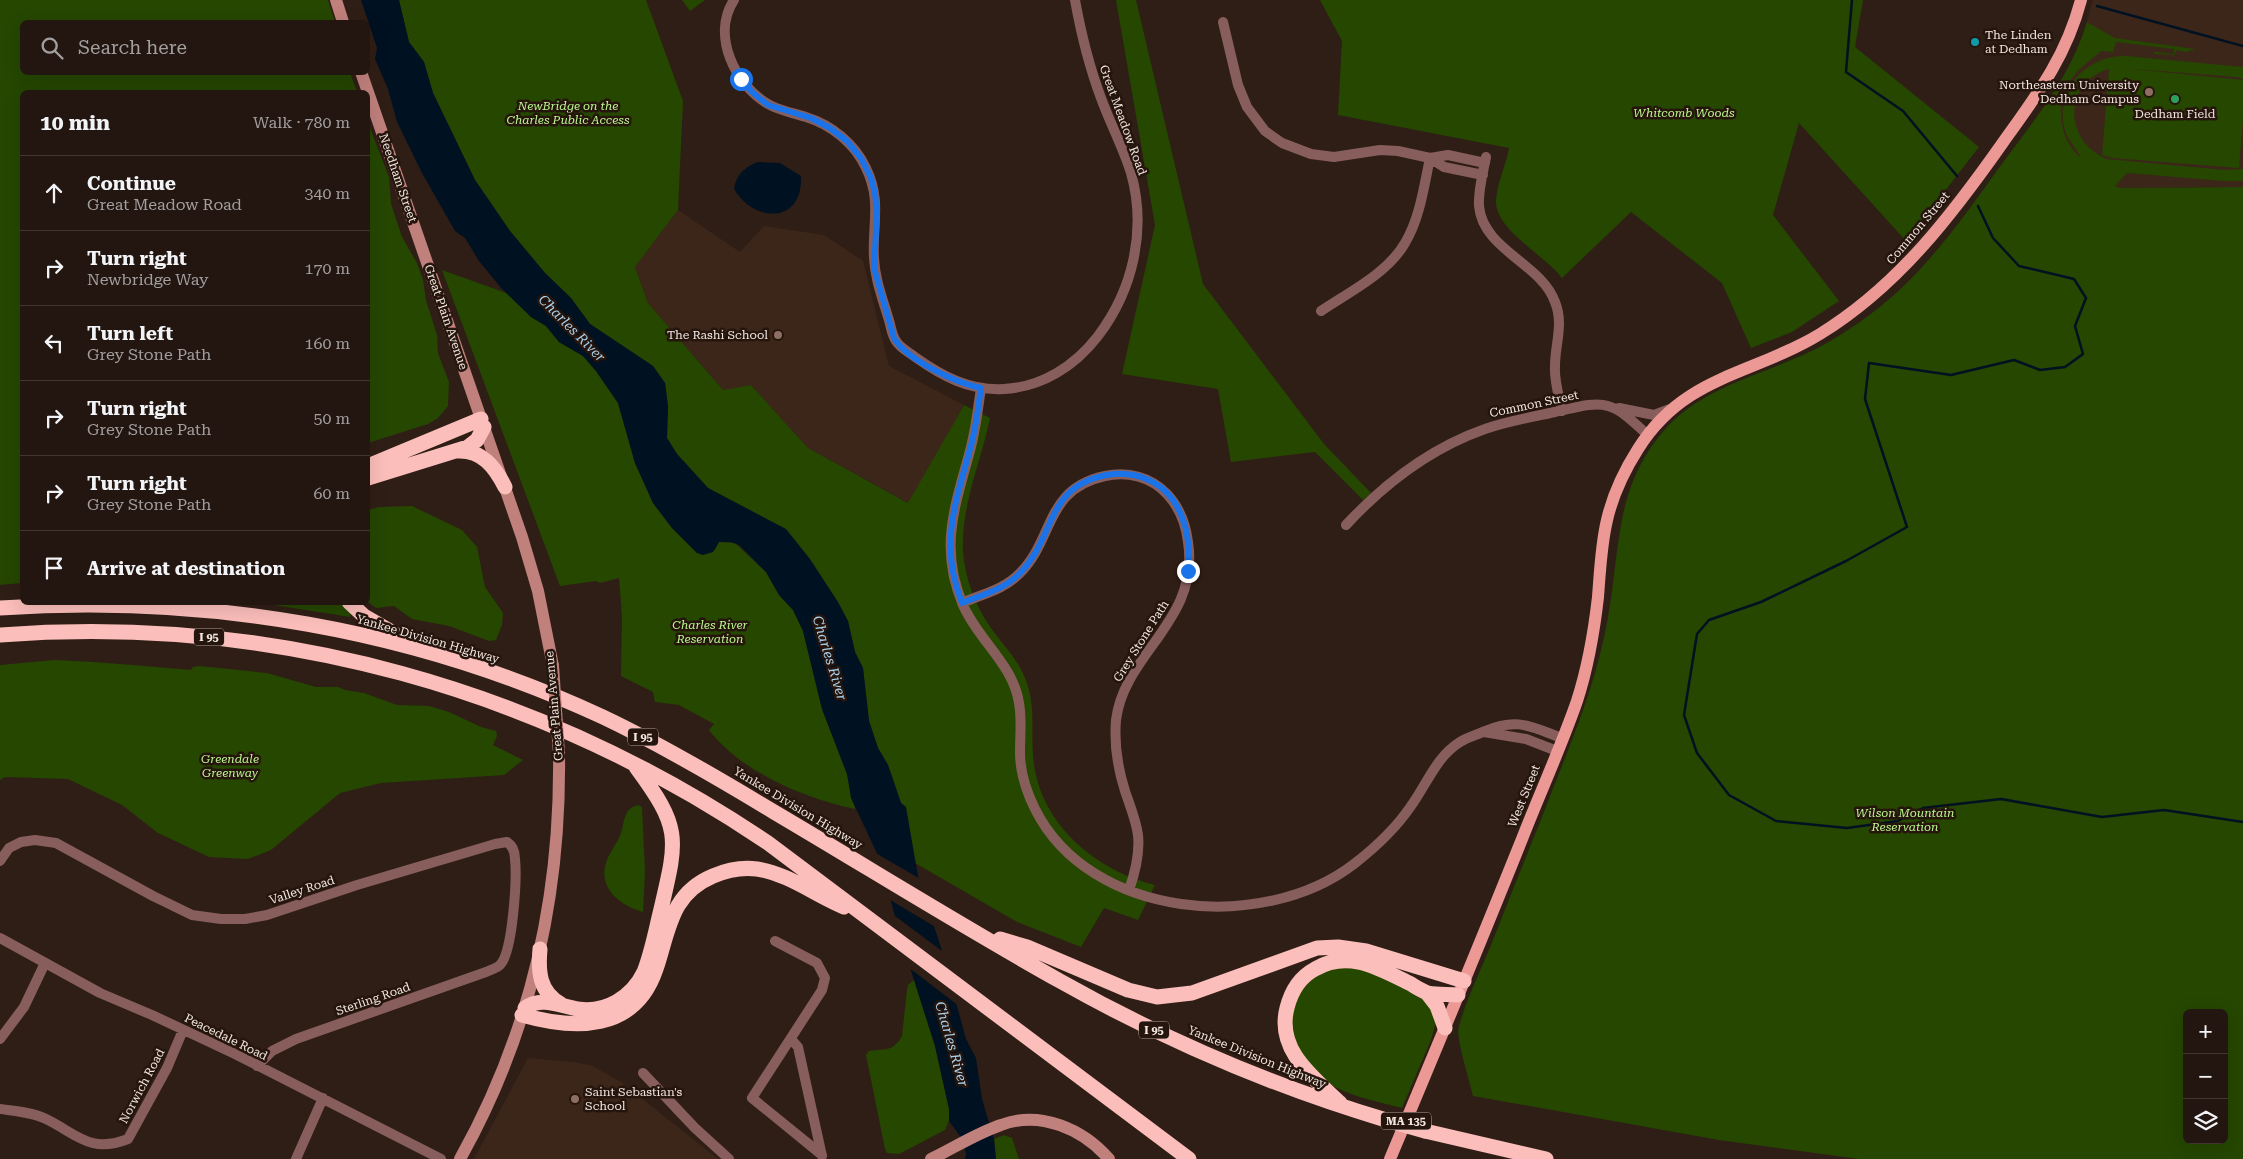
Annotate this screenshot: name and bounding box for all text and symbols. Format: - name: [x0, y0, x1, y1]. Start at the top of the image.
- search box: [20, 20, 370, 75]
- place label: The Linden at Dedham: [1985, 28, 2052, 56]
- icon: search: [38, 34, 66, 62]
- text: Search here: [78, 36, 187, 59]
- marker: The Linden at Dedham: [1969, 36, 1981, 48]
- street label: Great Meadow Road: [1097, 63, 1150, 177]
- route start: [730, 68, 753, 91]
- place label: Northeastern University Dedham Campus: [1999, 78, 2140, 106]
- marker: Northeastern University Dedham Campus: [2143, 86, 2155, 98]
- marker: Dedham Field: [2169, 93, 2181, 105]
- park label: NewBridge on the Charles Public Access: [506, 99, 630, 127]
- park label: Whitcomb Woods: [1633, 106, 1735, 120]
- place label: Dedham Field: [2135, 107, 2216, 121]
- text: 10 min: [40, 111, 110, 135]
- text: Walk · 780 m: [253, 113, 350, 132]
- street label: Needham Street: [376, 132, 420, 225]
- text: Continue: [87, 172, 176, 195]
- icon: ahead: [40, 179, 68, 207]
- text: 340 m: [304, 184, 350, 203]
- street label: Common Street: [1884, 188, 1953, 267]
- text: Great Meadow Road: [87, 195, 242, 214]
- text: Turn right: [87, 247, 187, 270]
- icon: right: [40, 254, 68, 282]
- text: 170 m: [304, 259, 350, 278]
- street label: Great Plain Avenue: [421, 263, 471, 372]
- text: Newbridge Way: [87, 270, 209, 289]
- water label: Charles River: [535, 291, 609, 365]
- text: Turn left: [87, 322, 173, 345]
- place label: The Rashi School: [667, 328, 768, 342]
- icon: left: [40, 329, 68, 357]
- marker: The Rashi School: [772, 329, 784, 341]
- text: 160 m: [304, 334, 350, 353]
- text: Grey Stone Path: [87, 345, 211, 364]
- street label: Common Street: [1488, 388, 1580, 420]
- text: Turn right: [87, 397, 187, 420]
- icon: right: [40, 404, 68, 432]
- text: 50 m: [313, 409, 350, 428]
- text: Grey Stone Path: [87, 420, 211, 439]
- text: Turn right: [87, 472, 187, 495]
- icon: right: [40, 479, 68, 507]
- text: 60 m: [313, 484, 350, 503]
- text: Grey Stone Path: [87, 495, 211, 514]
- icon: arrive: [40, 554, 68, 582]
- text: Arrive at destination: [87, 557, 285, 580]
- route end: [1177, 560, 1200, 583]
- street label: Grey Stone Path: [1110, 598, 1172, 684]
- street label: Yankee Division Highway: [355, 612, 502, 666]
- water label: Charles River: [810, 614, 851, 702]
- park label: Charles River Reservation: [672, 618, 748, 646]
- road number: I 95: [194, 628, 224, 646]
- street label: Great Plain Avenue: [542, 650, 566, 761]
- road number: I 95: [628, 729, 658, 746]
- park label: Greendale Greenway: [201, 752, 259, 780]
- street label: West Street: [1505, 762, 1543, 829]
- street label: Yankee Division Highway: [731, 764, 866, 853]
- park label: Wilson Mountain Reservation: [1856, 806, 1954, 834]
- street label: Valley Road: [268, 873, 337, 907]
- street label: Sterling Road: [334, 980, 412, 1018]
- water label: Charles River: [932, 1000, 972, 1089]
- map controls: [2183, 1009, 2228, 1144]
- button: +: [2183, 1009, 2228, 1054]
- street label: Peacedale Road: [182, 1011, 270, 1063]
- road number: I 95: [1139, 1022, 1169, 1038]
- street label: Yankee Division Highway: [1186, 1023, 1329, 1092]
- street label: Norwich Road: [116, 1046, 168, 1126]
- button: −: [2183, 1054, 2228, 1099]
- place label: Saint Sebastian's School: [585, 1085, 682, 1113]
- marker: Saint Sebastian's School: [569, 1093, 581, 1105]
- button: layers: [2183, 1099, 2228, 1144]
- road number: MA 135: [1381, 1112, 1431, 1130]

